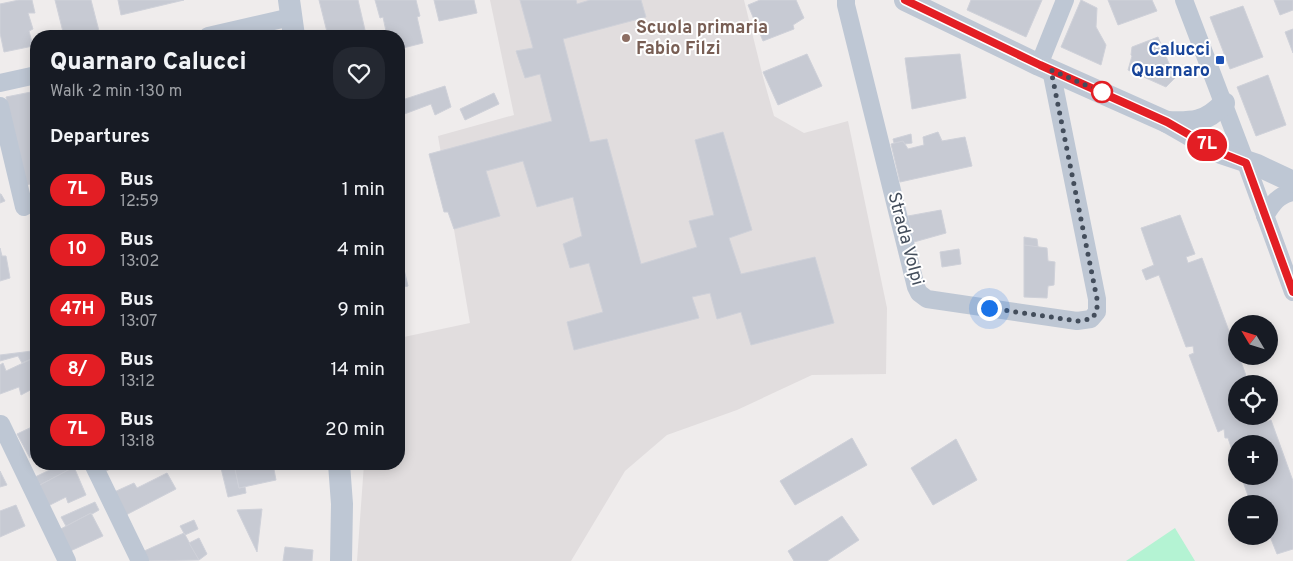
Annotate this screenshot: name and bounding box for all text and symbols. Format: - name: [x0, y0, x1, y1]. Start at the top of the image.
- place label: Scuola primaria Fabio Filzi: [636, 17, 768, 61]
- marker: Scuola primaria Fabio Filzi: [620, 32, 632, 44]
- place label: Calucci Quarnaro: [1131, 39, 1210, 83]
- button: heart: [333, 47, 385, 99]
- text: Quarnaro Calucci: [50, 48, 247, 78]
- marker: Calucci Quarnaro: [1214, 54, 1226, 66]
- unlabelled marker: [1091, 81, 1113, 103]
- text: Walk · 2 min · 130 m: [50, 82, 182, 102]
- text: Departures: [50, 125, 150, 149]
- line badge: 7L: [1184, 129, 1230, 161]
- text: 7L: [1197, 133, 1217, 156]
- text: Bus: [120, 168, 154, 192]
- text: 7L: [68, 178, 87, 201]
- text: 1 min: [342, 178, 385, 202]
- street label: Strada Volpi: [882, 190, 928, 288]
- text: 12:59: [120, 192, 159, 212]
- text: Bus: [120, 228, 154, 252]
- text: 10: [68, 238, 87, 261]
- text: 4 min: [337, 238, 385, 262]
- text: 13:02: [120, 252, 159, 272]
- text: Bus: [120, 288, 154, 312]
- your location: [977, 296, 1002, 321]
- text: 47H: [60, 298, 95, 321]
- text: 9 min: [338, 298, 385, 322]
- text: 13:07: [120, 312, 157, 332]
- north arrow: [1228, 315, 1278, 365]
- map controls: [1228, 315, 1278, 545]
- text: Bus: [120, 348, 154, 372]
- text: 8/: [68, 358, 87, 381]
- text: 14 min: [330, 358, 385, 382]
- text: 13:12: [120, 372, 155, 392]
- button: locate: [1228, 375, 1278, 425]
- text: Bus: [120, 408, 154, 432]
- text: 7L: [68, 418, 87, 441]
- text: 20 min: [325, 418, 385, 442]
- text: 13:18: [120, 432, 155, 452]
- button: +: [1228, 435, 1278, 485]
- button: −: [1228, 495, 1278, 545]

